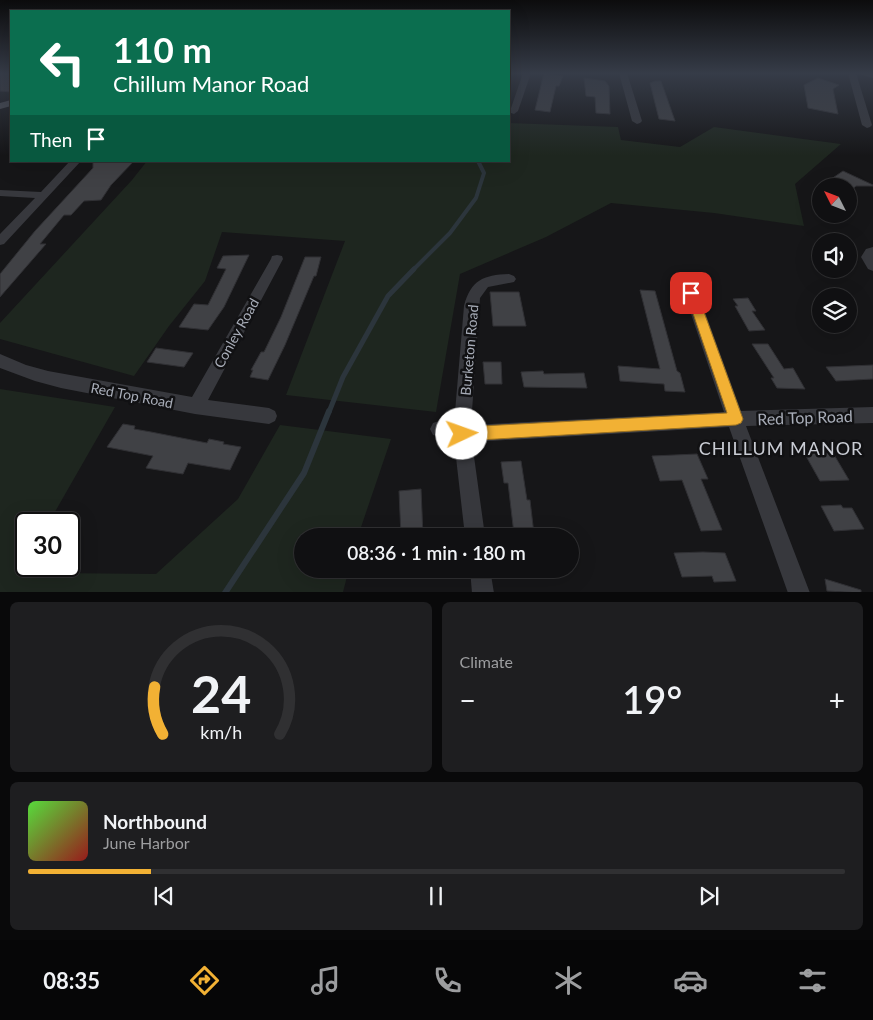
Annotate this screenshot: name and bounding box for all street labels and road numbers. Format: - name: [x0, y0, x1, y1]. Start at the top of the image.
- street label: Conley Road: [210, 295, 262, 371]
- street label: Burketon Road: [457, 304, 481, 396]
- street label: Red Top Road: [89, 379, 175, 411]
- street label: Red Top Road: [757, 406, 853, 428]

